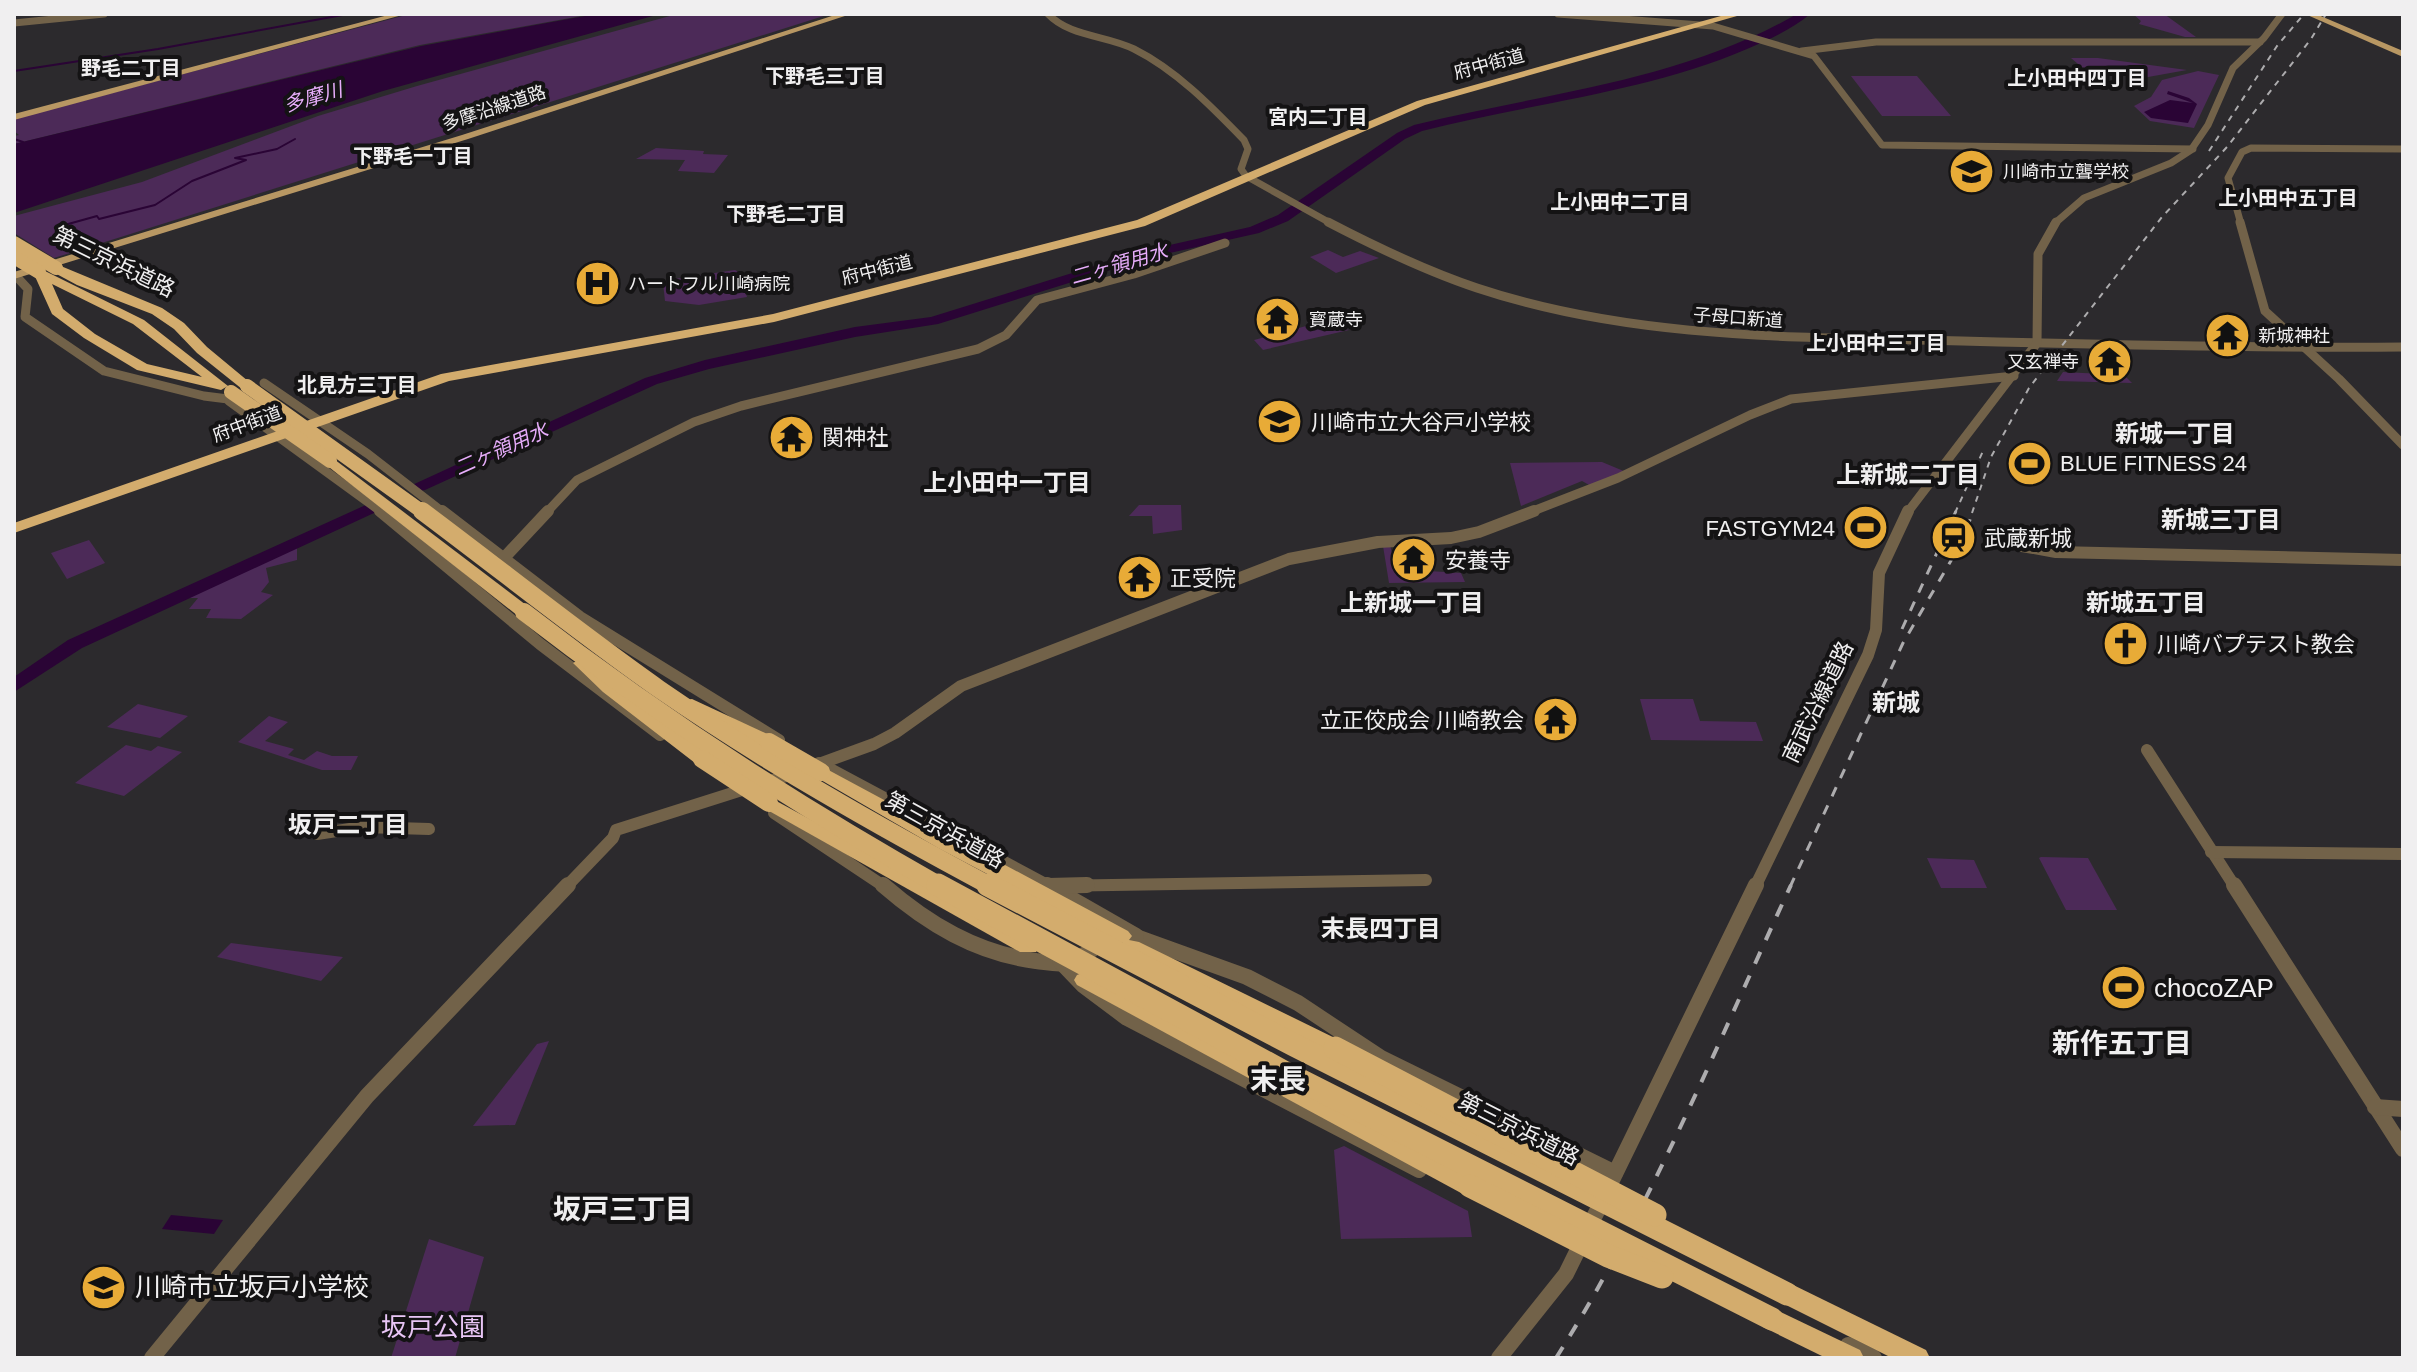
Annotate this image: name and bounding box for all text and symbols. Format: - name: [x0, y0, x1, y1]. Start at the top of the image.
- street label: 府中街道: [1452, 45, 1526, 83]
- district label: 野毛二丁目: [81, 57, 181, 79]
- district label: 下野毛三丁目: [765, 65, 885, 87]
- district label: 上小田中四丁目: [2007, 67, 2147, 89]
- water label: 多摩川: [281, 78, 347, 116]
- street label: 多摩沿線道路: [440, 82, 548, 134]
- district label: 宮内二丁目: [1268, 106, 1368, 128]
- district label: 下野毛一丁目: [353, 145, 473, 167]
- school or university icon: 川崎市立聾学校: [1948, 148, 1996, 196]
- place label: 川崎市立聾学校: [2003, 162, 2129, 182]
- district label: 上小田中五丁目: [2218, 187, 2358, 209]
- district label: 上小田中二丁目: [1550, 191, 1690, 213]
- district label: 下野毛二丁目: [726, 203, 846, 225]
- street label: 第三京浜道路: [49, 222, 179, 302]
- water label: 二ヶ領用水: [1068, 239, 1172, 288]
- street label: 府中街道: [840, 252, 914, 288]
- hospital icon: ハートフル川崎病院: [573, 260, 621, 308]
- place label: ハートフル川崎病院: [628, 274, 790, 294]
- temple icon: 寳蔵寺: [1254, 296, 1302, 344]
- street label: 子母口新道: [1692, 305, 1784, 331]
- place label: 寳蔵寺: [1309, 310, 1363, 330]
- temple icon: 新城神社: [2203, 312, 2251, 360]
- place label: 新城神社: [2258, 326, 2330, 346]
- district label: 上小田中三丁目: [1806, 332, 1946, 354]
- temple icon: 又玄禅寺: [2086, 338, 2134, 386]
- place label: 又玄禅寺: [2007, 352, 2079, 372]
- district label: 北見方三丁目: [297, 374, 417, 396]
- school or university icon: 川崎市立大谷戸小学校: [1256, 398, 1304, 446]
- street label: 府中街道: [210, 402, 284, 446]
- place label: 川崎市立大谷戸小学校: [1311, 410, 1531, 435]
- temple icon: 関神社: [767, 413, 815, 461]
- water label: 二ヶ領用水: [451, 418, 553, 479]
- district label: 新城一丁目: [2115, 420, 2235, 447]
- place label: 関神社: [822, 425, 888, 450]
- sports icon: BLUE FITNESS 24: [2005, 439, 2053, 487]
- place label: BLUE FITNESS 24: [2060, 451, 2247, 476]
- district label: 上新城二丁目: [1836, 461, 1980, 488]
- district label: 上小田中一丁目: [923, 469, 1091, 496]
- sports icon: FASTGYM24: [1842, 504, 1890, 552]
- district label: 新城三丁目: [2161, 506, 2281, 533]
- station icon: 武蔵新城: [1929, 514, 1977, 562]
- place label: FASTGYM24: [1705, 516, 1835, 541]
- place label: 武蔵新城: [1984, 526, 2072, 551]
- temple icon: 安養寺: [1390, 536, 1438, 584]
- place label: 安養寺: [1445, 548, 1511, 573]
- temple icon: 正受院: [1115, 554, 1163, 602]
- place label: 正受院: [1170, 566, 1236, 591]
- district label: 上新城一丁目: [1340, 589, 1484, 616]
- district label: 新城五丁目: [2086, 589, 2206, 616]
- church icon: 川崎バプテスト教会: [2102, 620, 2150, 668]
- place label: 川崎バプテスト教会: [2157, 632, 2355, 657]
- street label: 南武沿線道路: [1778, 637, 1858, 767]
- district label: 新城: [1872, 689, 1920, 716]
- temple icon: 立正佼成会 川崎教会: [1531, 696, 1579, 744]
- place label: 立正佼成会 川崎教会: [1320, 708, 1524, 733]
- street label: 第三京浜道路: [881, 787, 1009, 873]
- district label: 坂戸二丁目: [288, 811, 408, 838]
- district label: 末長四丁目: [1321, 915, 1441, 942]
- sports icon: chocoZAP: [2099, 964, 2147, 1012]
- place label: chocoZAP: [2154, 973, 2274, 1003]
- district label: 新作五丁目: [2052, 1028, 2192, 1059]
- district label: 末長: [1250, 1064, 1306, 1095]
- street label: 第三京浜道路: [1455, 1088, 1583, 1170]
- district label: 坂戸三丁目: [553, 1194, 693, 1225]
- school or university icon: 川崎市立坂戸小学校: [80, 1263, 128, 1311]
- place label: 川崎市立坂戸小学校: [135, 1272, 369, 1302]
- park label: 坂戸公園: [381, 1312, 485, 1342]

